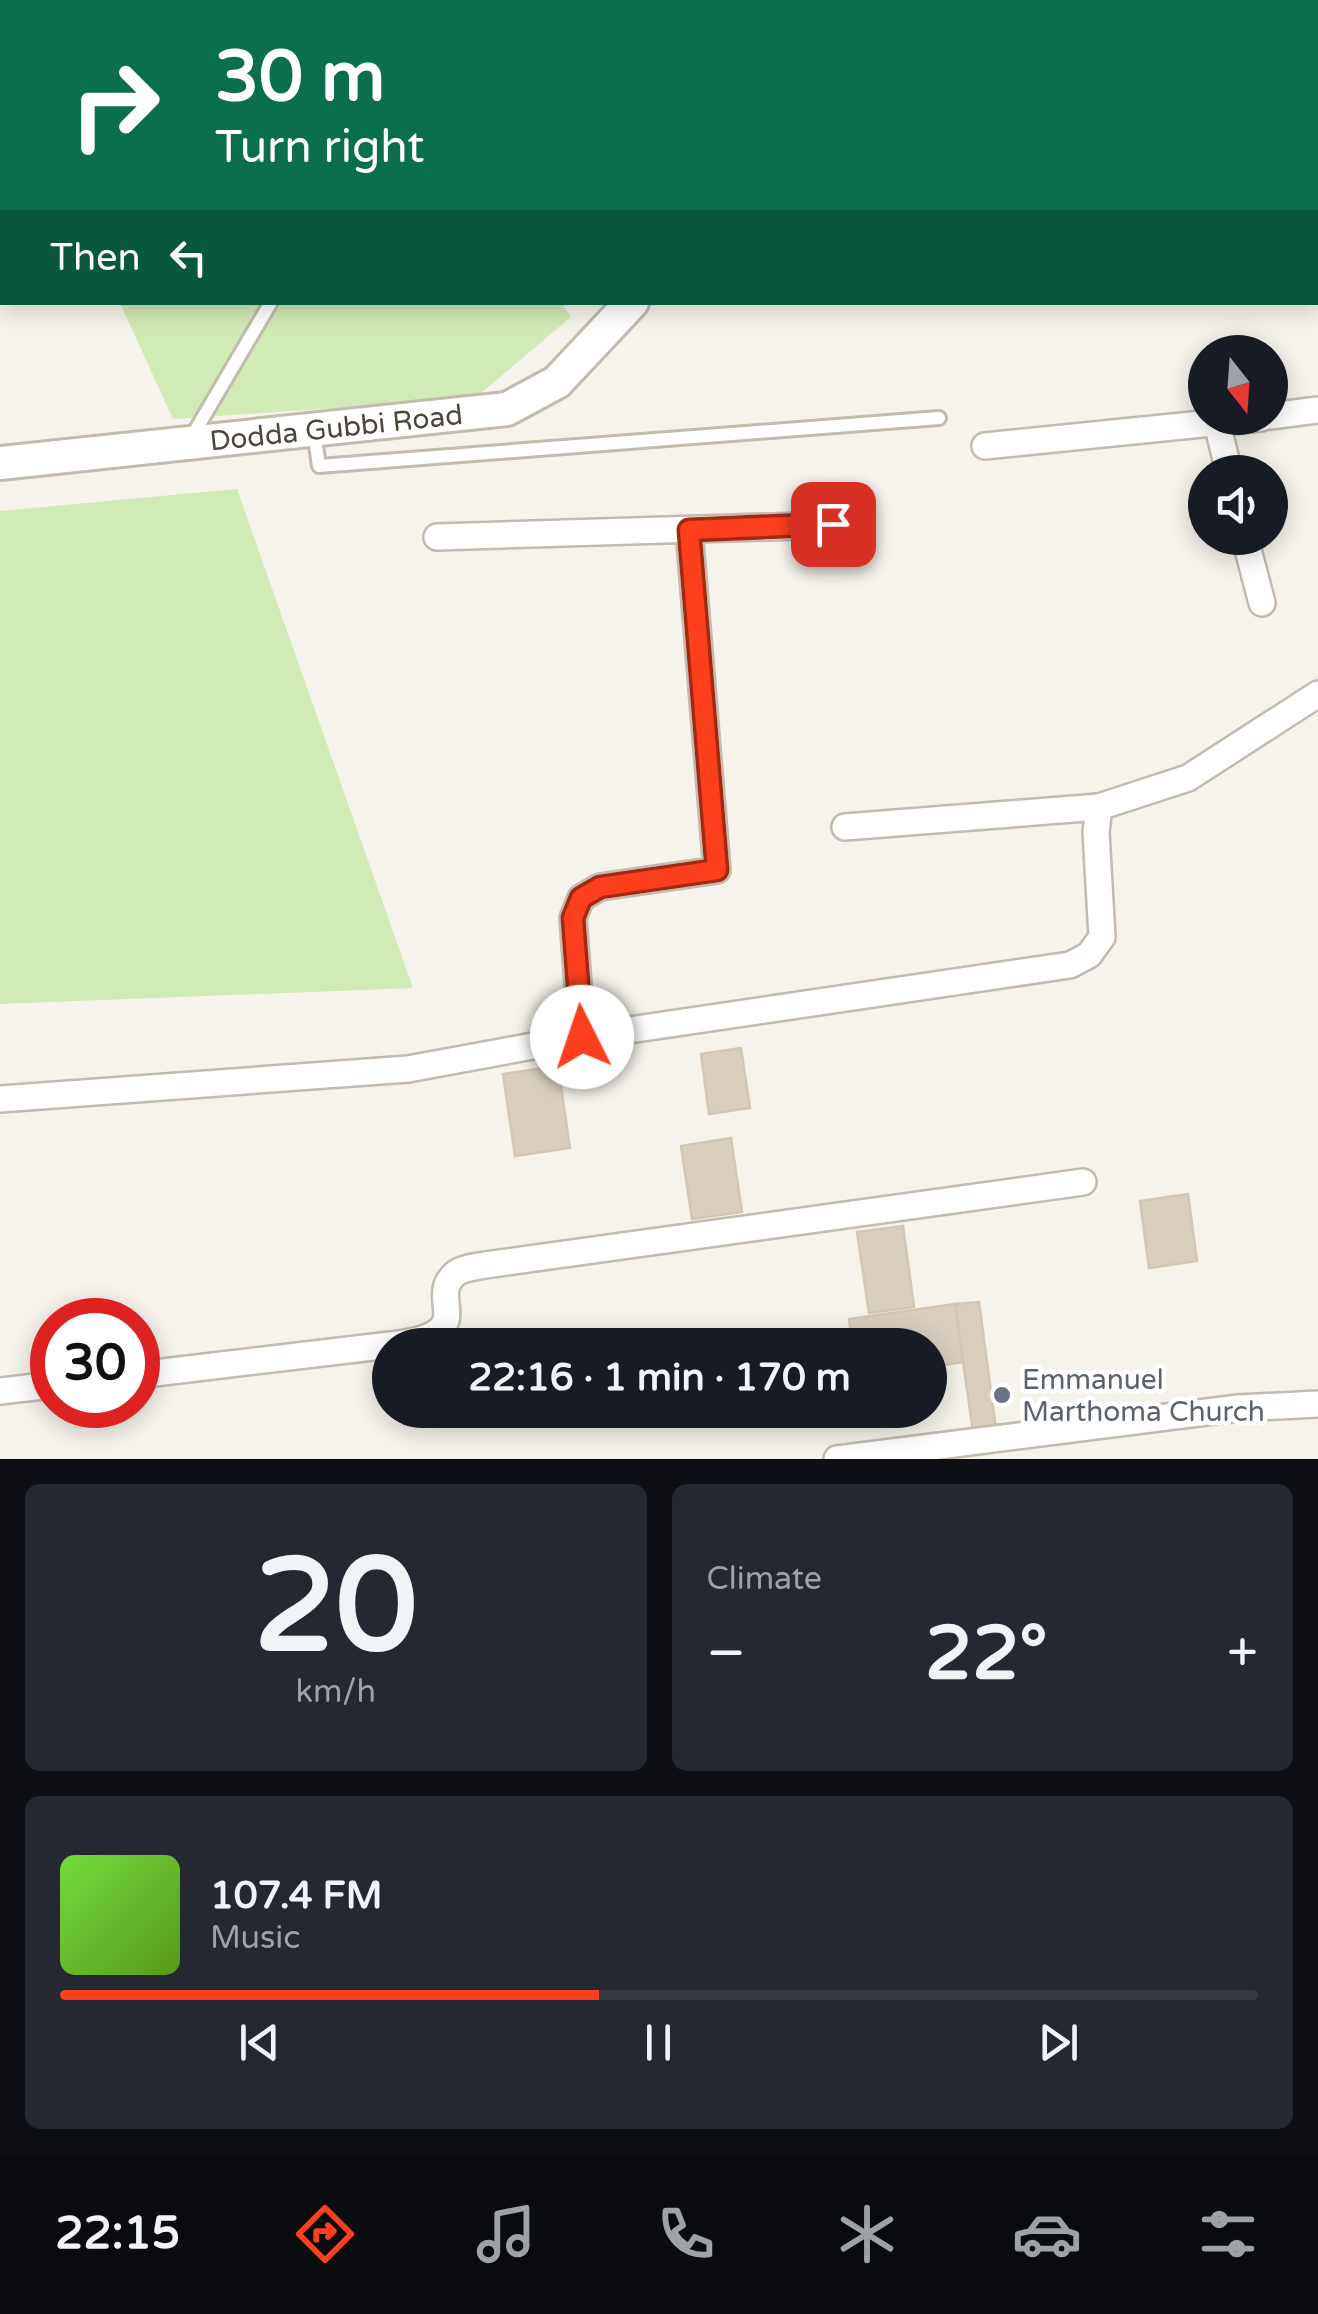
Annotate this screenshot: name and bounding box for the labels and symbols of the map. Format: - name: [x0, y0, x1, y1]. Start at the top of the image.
- north arrow: [1188, 335, 1288, 435]
- street label: Dodda Gubbi Road: [208, 398, 464, 459]
- pin: [791, 482, 876, 567]
- position arrow: [530, 985, 634, 1089]
- speed limit sign: 30: [30, 1298, 160, 1428]
- place label: Emmanuel Marthoma Church: [1022, 1363, 1265, 1429]
- marker: Emmanuel Marthoma Church: [991, 1384, 1013, 1406]

